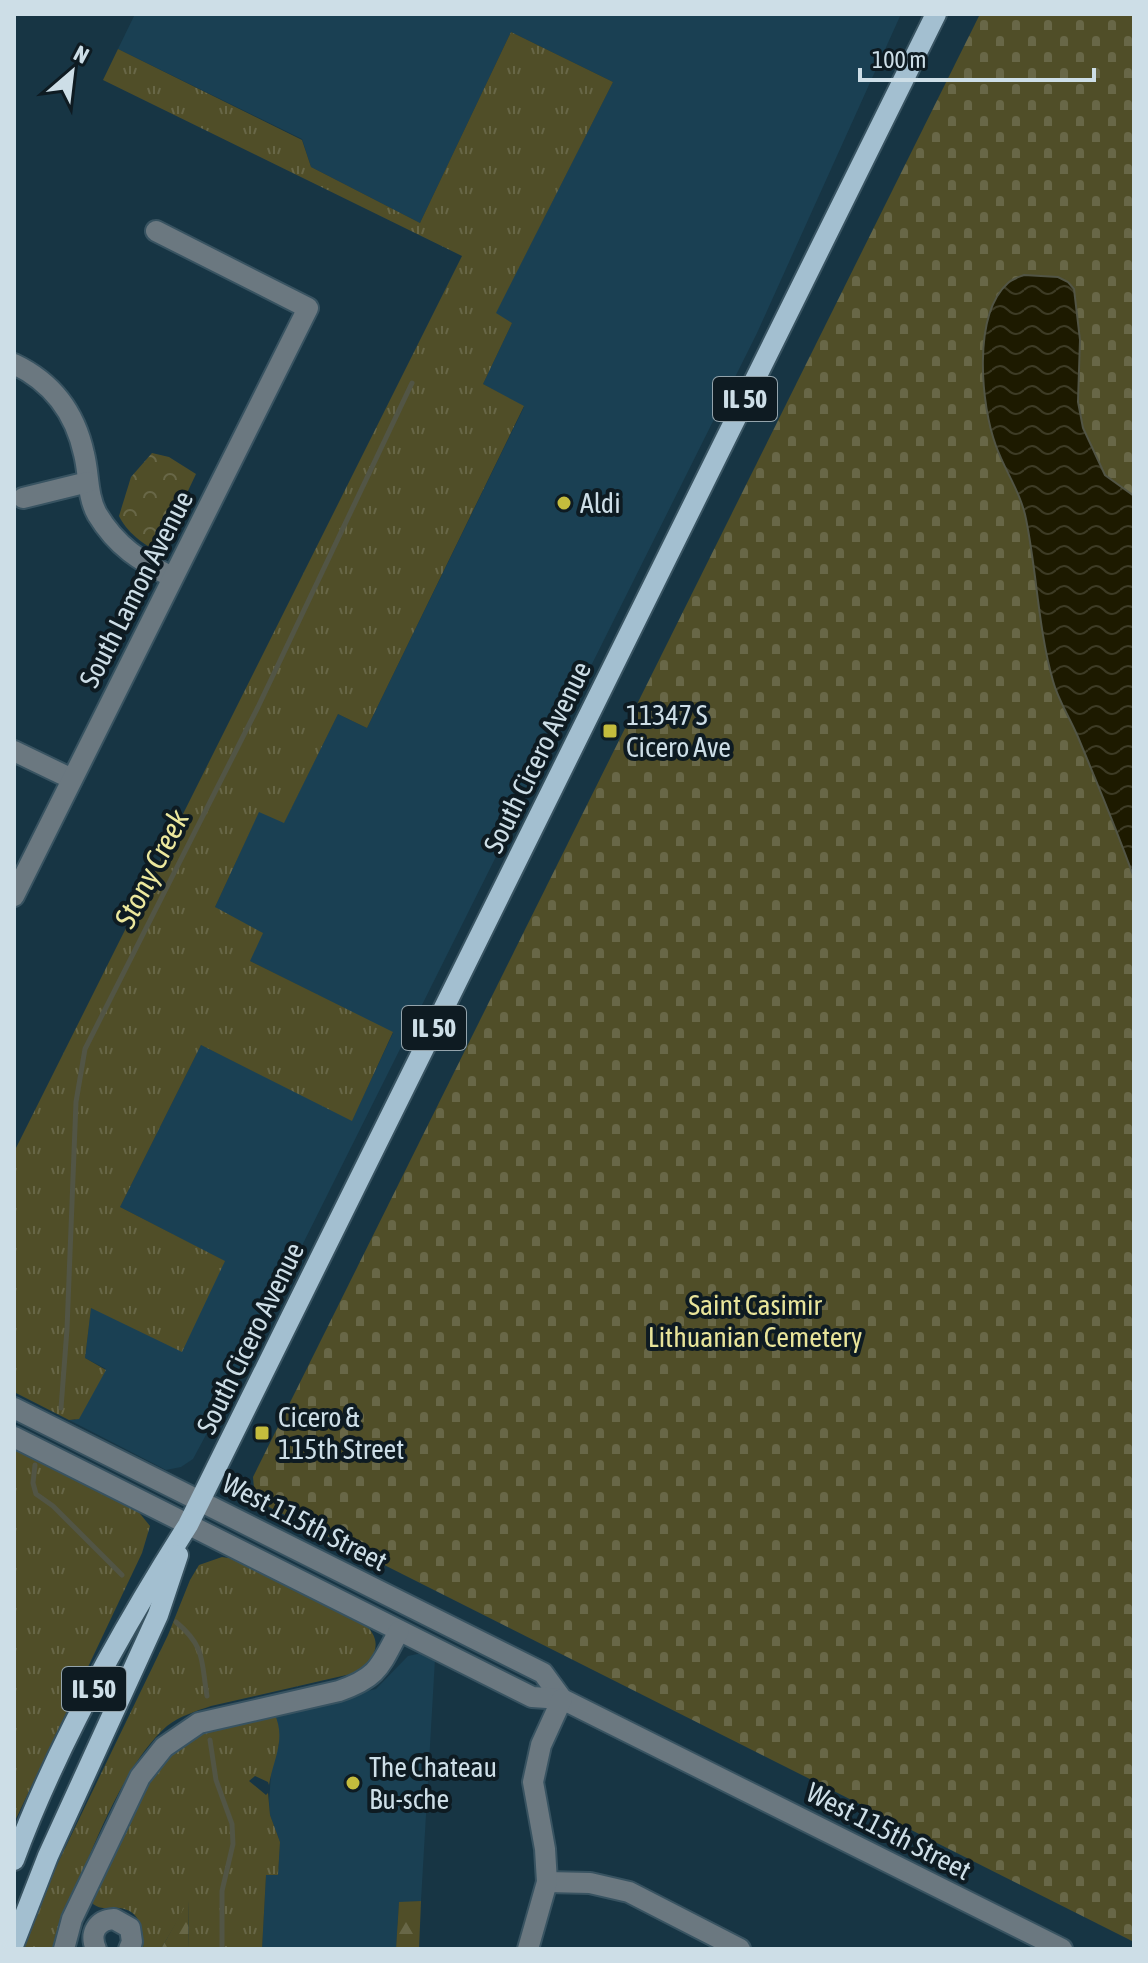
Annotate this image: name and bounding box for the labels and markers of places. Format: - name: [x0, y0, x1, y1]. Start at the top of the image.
- place label: Aldi: [580, 487, 621, 519]
- marker: Aldi: [555, 494, 573, 512]
- place label: 11347 S Cicero Ave: [626, 699, 731, 763]
- marker: 11347 S Cicero Ave: [601, 722, 619, 740]
- place label: Cicero & 115th Street: [278, 1401, 404, 1465]
- marker: Cicero & 115th Street: [253, 1424, 271, 1442]
- place label: The Chateau Bu-sche: [369, 1751, 497, 1815]
- marker: The Chateau Bu-sche: [344, 1774, 362, 1792]

